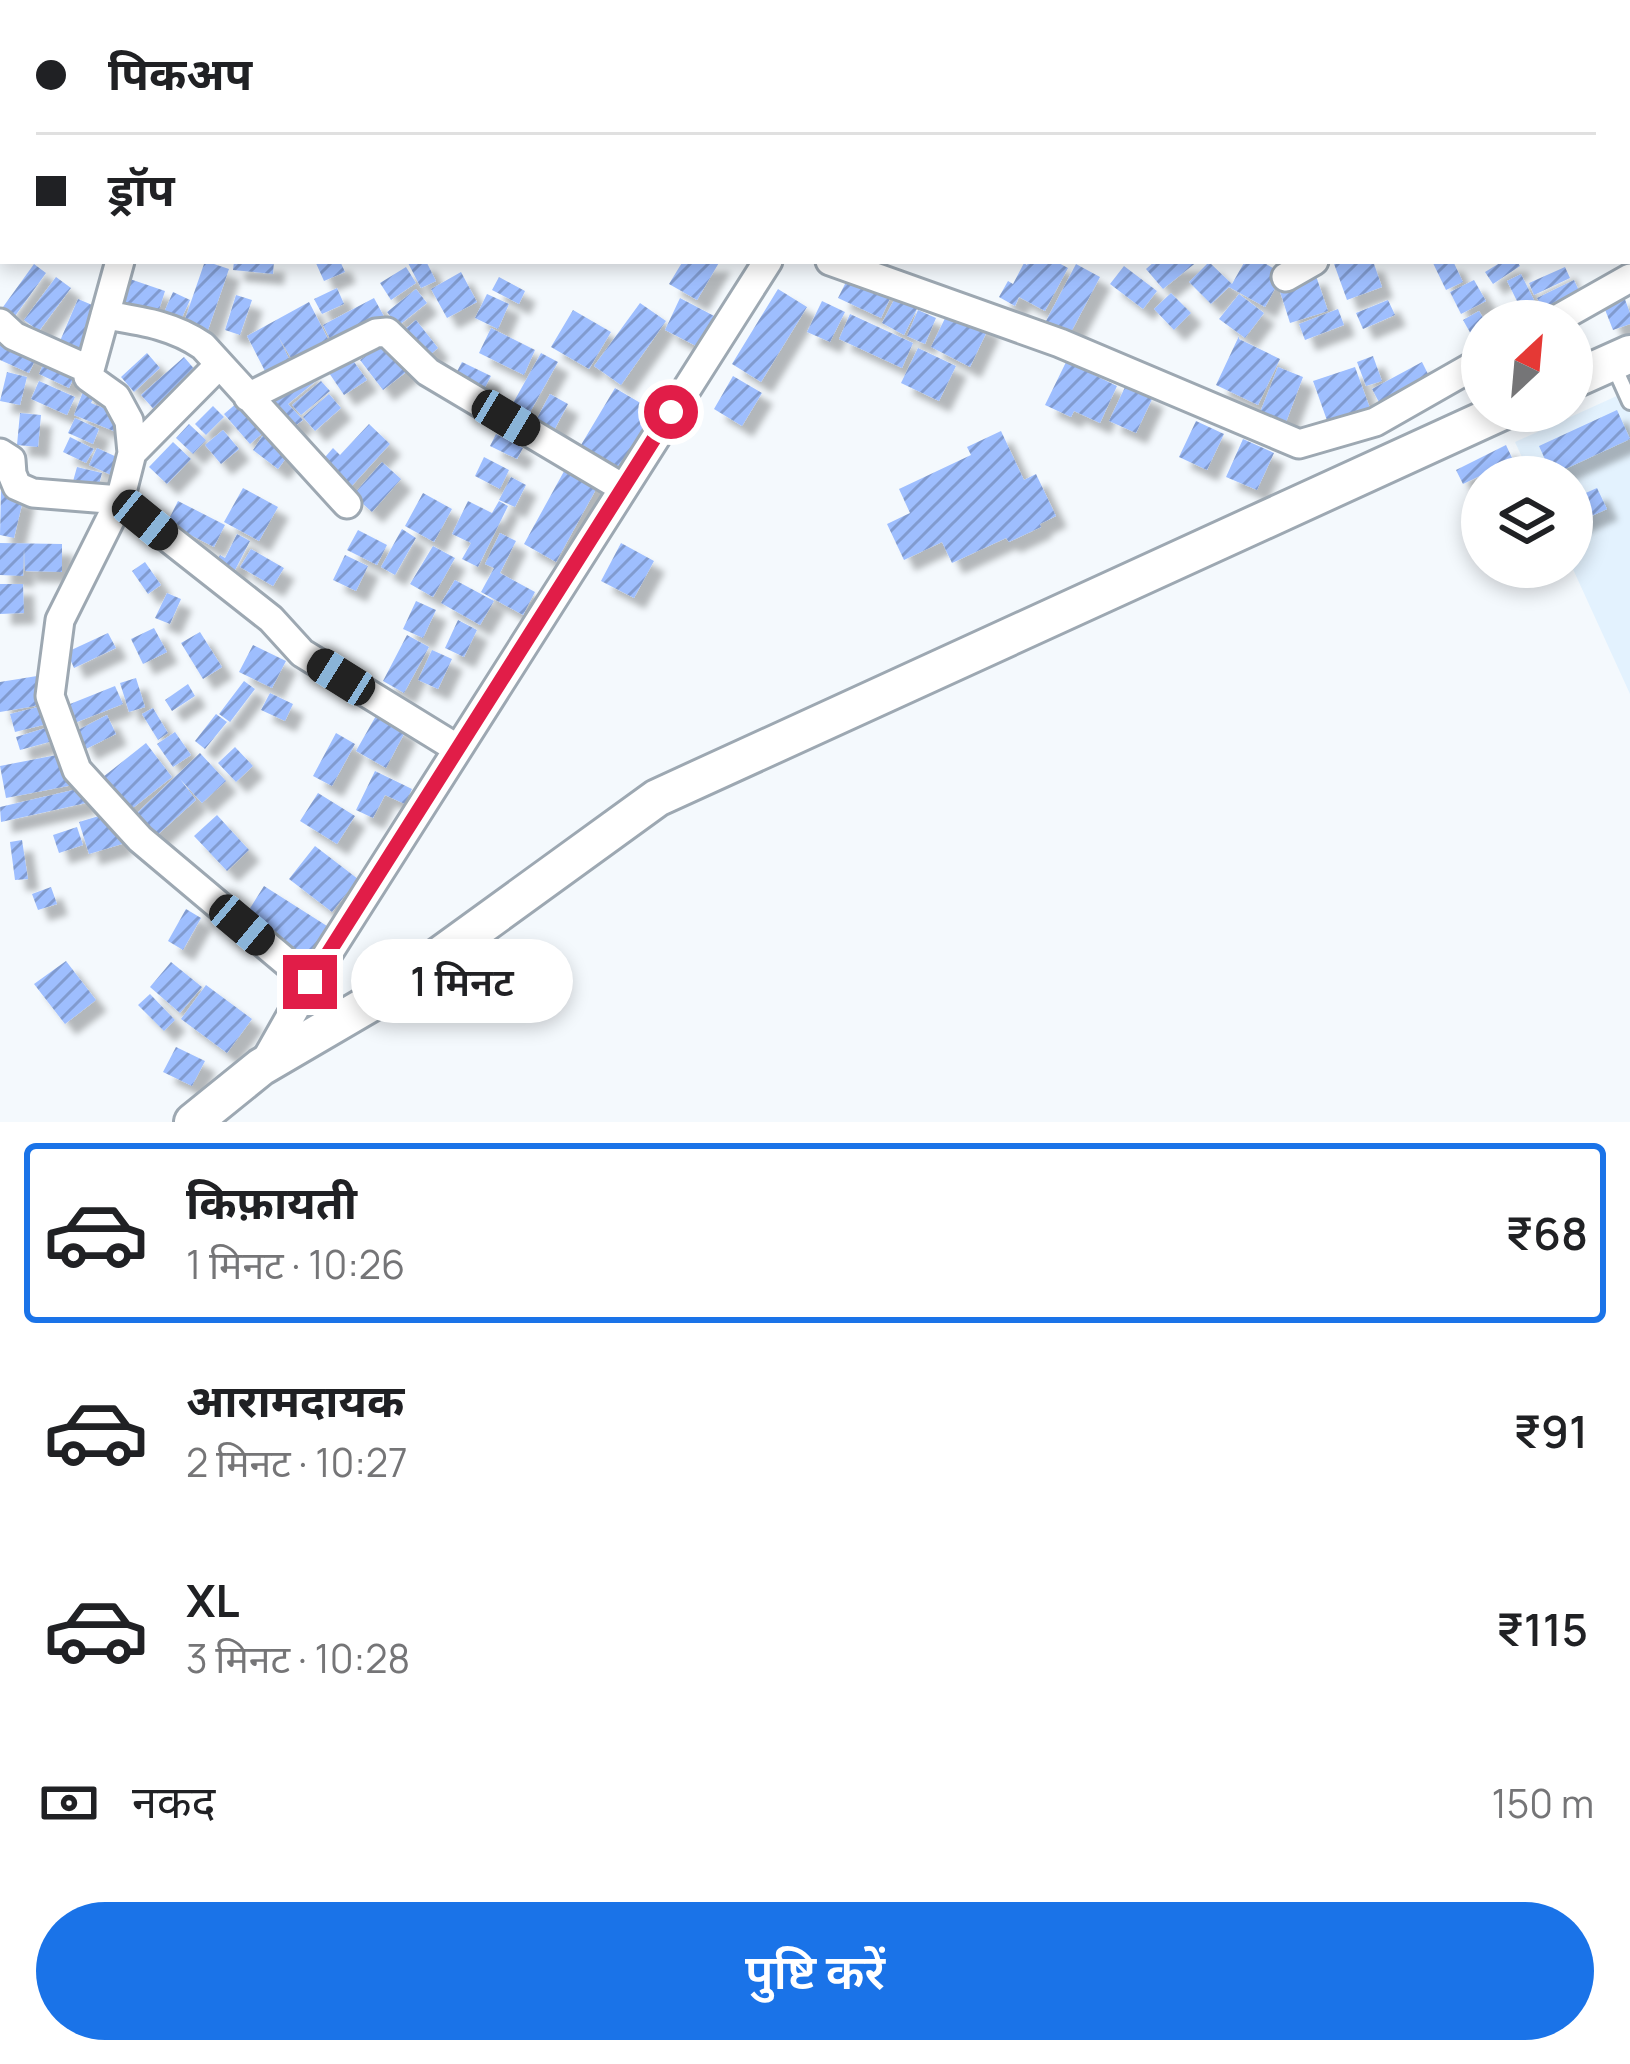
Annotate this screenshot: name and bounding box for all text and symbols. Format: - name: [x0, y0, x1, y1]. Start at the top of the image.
- text: पिकअप: [108, 42, 252, 104]
- text: ड्रॉप: [108, 158, 175, 220]
- north arrow: [1461, 300, 1593, 432]
- map controls: [1461, 300, 1593, 588]
- car: [466, 384, 546, 452]
- route start: [644, 385, 698, 439]
- button: layers: [1461, 456, 1593, 588]
- car: [106, 483, 184, 557]
- car: [301, 643, 381, 711]
- car: [203, 888, 281, 962]
- callout: 1 मिनट: [352, 940, 574, 1024]
- text: 1 मिनट: [410, 954, 514, 1008]
- route end: [283, 955, 337, 1009]
- text: किफ़ायती: [186, 1171, 357, 1233]
- icon: car: [42, 1179, 150, 1287]
- text: ₹68: [1505, 1202, 1588, 1264]
- text: 1 मिनट · 10:26: [186, 1237, 405, 1291]
- text: आरामदायक: [186, 1369, 404, 1431]
- icon: car: [42, 1377, 150, 1485]
- text: ₹91: [1513, 1400, 1588, 1462]
- text: 2 मिनट · 10:27: [186, 1435, 408, 1489]
- text: XL: [186, 1569, 240, 1631]
- icon: car: [42, 1575, 150, 1683]
- text: ₹115: [1496, 1598, 1588, 1660]
- text: 3 मिनट · 10:28: [186, 1631, 410, 1685]
- icon: cash: [36, 1770, 102, 1836]
- text: नकद: [132, 1770, 215, 1832]
- text: 150 m: [1492, 1776, 1594, 1830]
- button: पुष्टि करें: [36, 1902, 1594, 2040]

